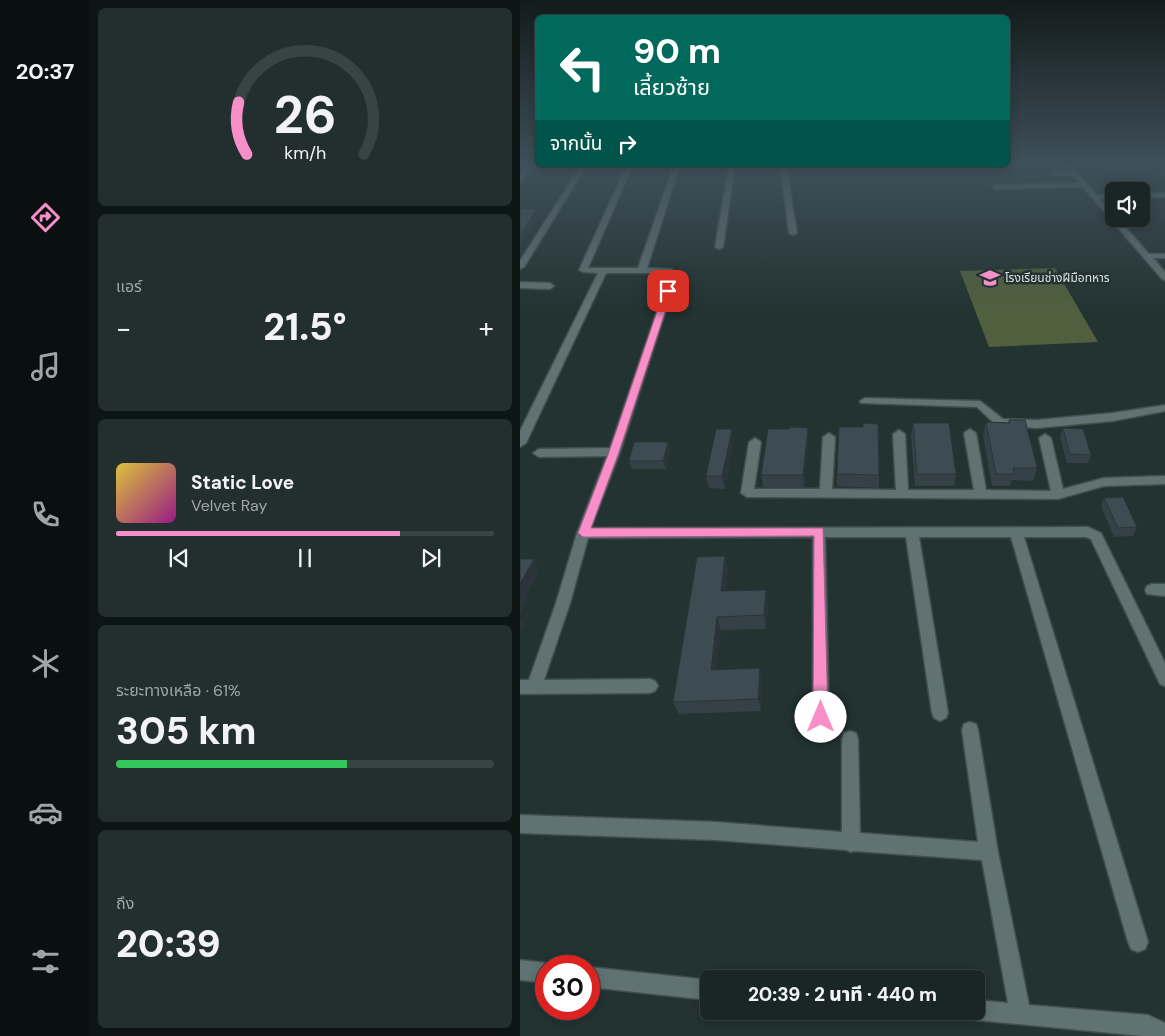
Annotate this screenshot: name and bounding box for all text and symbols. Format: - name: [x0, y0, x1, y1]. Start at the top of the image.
- text: 90 m: [633, 28, 721, 74]
- icon: left: [550, 35, 615, 100]
- text: 20:37: [16, 57, 74, 86]
- text: เลี้ยวซ้าย: [633, 73, 710, 102]
- text: 26: [274, 81, 336, 149]
- icon: right: [613, 130, 641, 158]
- text: จากนั้น: [550, 131, 603, 156]
- text: km/h: [284, 141, 326, 165]
- map controls: [1105, 182, 1150, 227]
- button: sound: [1105, 182, 1150, 227]
- icon: directions: [28, 200, 63, 235]
- school or university icon: โรงเรียนช่างฝีมือทหาร: [979, 267, 1001, 289]
- pin: [647, 270, 689, 312]
- place label: โรงเรียนช่างฝีมือทหาร: [1005, 270, 1110, 286]
- text: แอร์: [116, 276, 142, 297]
- icon: arrive: [654, 277, 682, 305]
- text: 21.5°: [263, 302, 347, 352]
- text: −: [116, 310, 131, 347]
- text: +: [479, 310, 494, 347]
- icon: music: [28, 349, 63, 384]
- text: Static Love: [191, 470, 294, 495]
- text: Velvet Ray: [191, 495, 267, 516]
- icon: phone: [28, 497, 63, 532]
- icon: previous: [165, 544, 193, 572]
- icon: pause: [291, 544, 319, 572]
- icon: next: [417, 544, 445, 572]
- icon: climate: [28, 646, 63, 681]
- text: ระยะทางเหลือ · 61%: [116, 680, 241, 701]
- position arrow: [794, 690, 846, 742]
- text: 305 km: [116, 706, 257, 756]
- icon: car: [28, 795, 63, 830]
- text: ถึง: [116, 893, 134, 914]
- text: 20:39: [116, 919, 221, 969]
- icon: filters: [28, 944, 63, 979]
- speed limit sign: 30: [535, 955, 600, 1020]
- text: 20:39 · 2 นาที · 440 m: [748, 982, 937, 1007]

